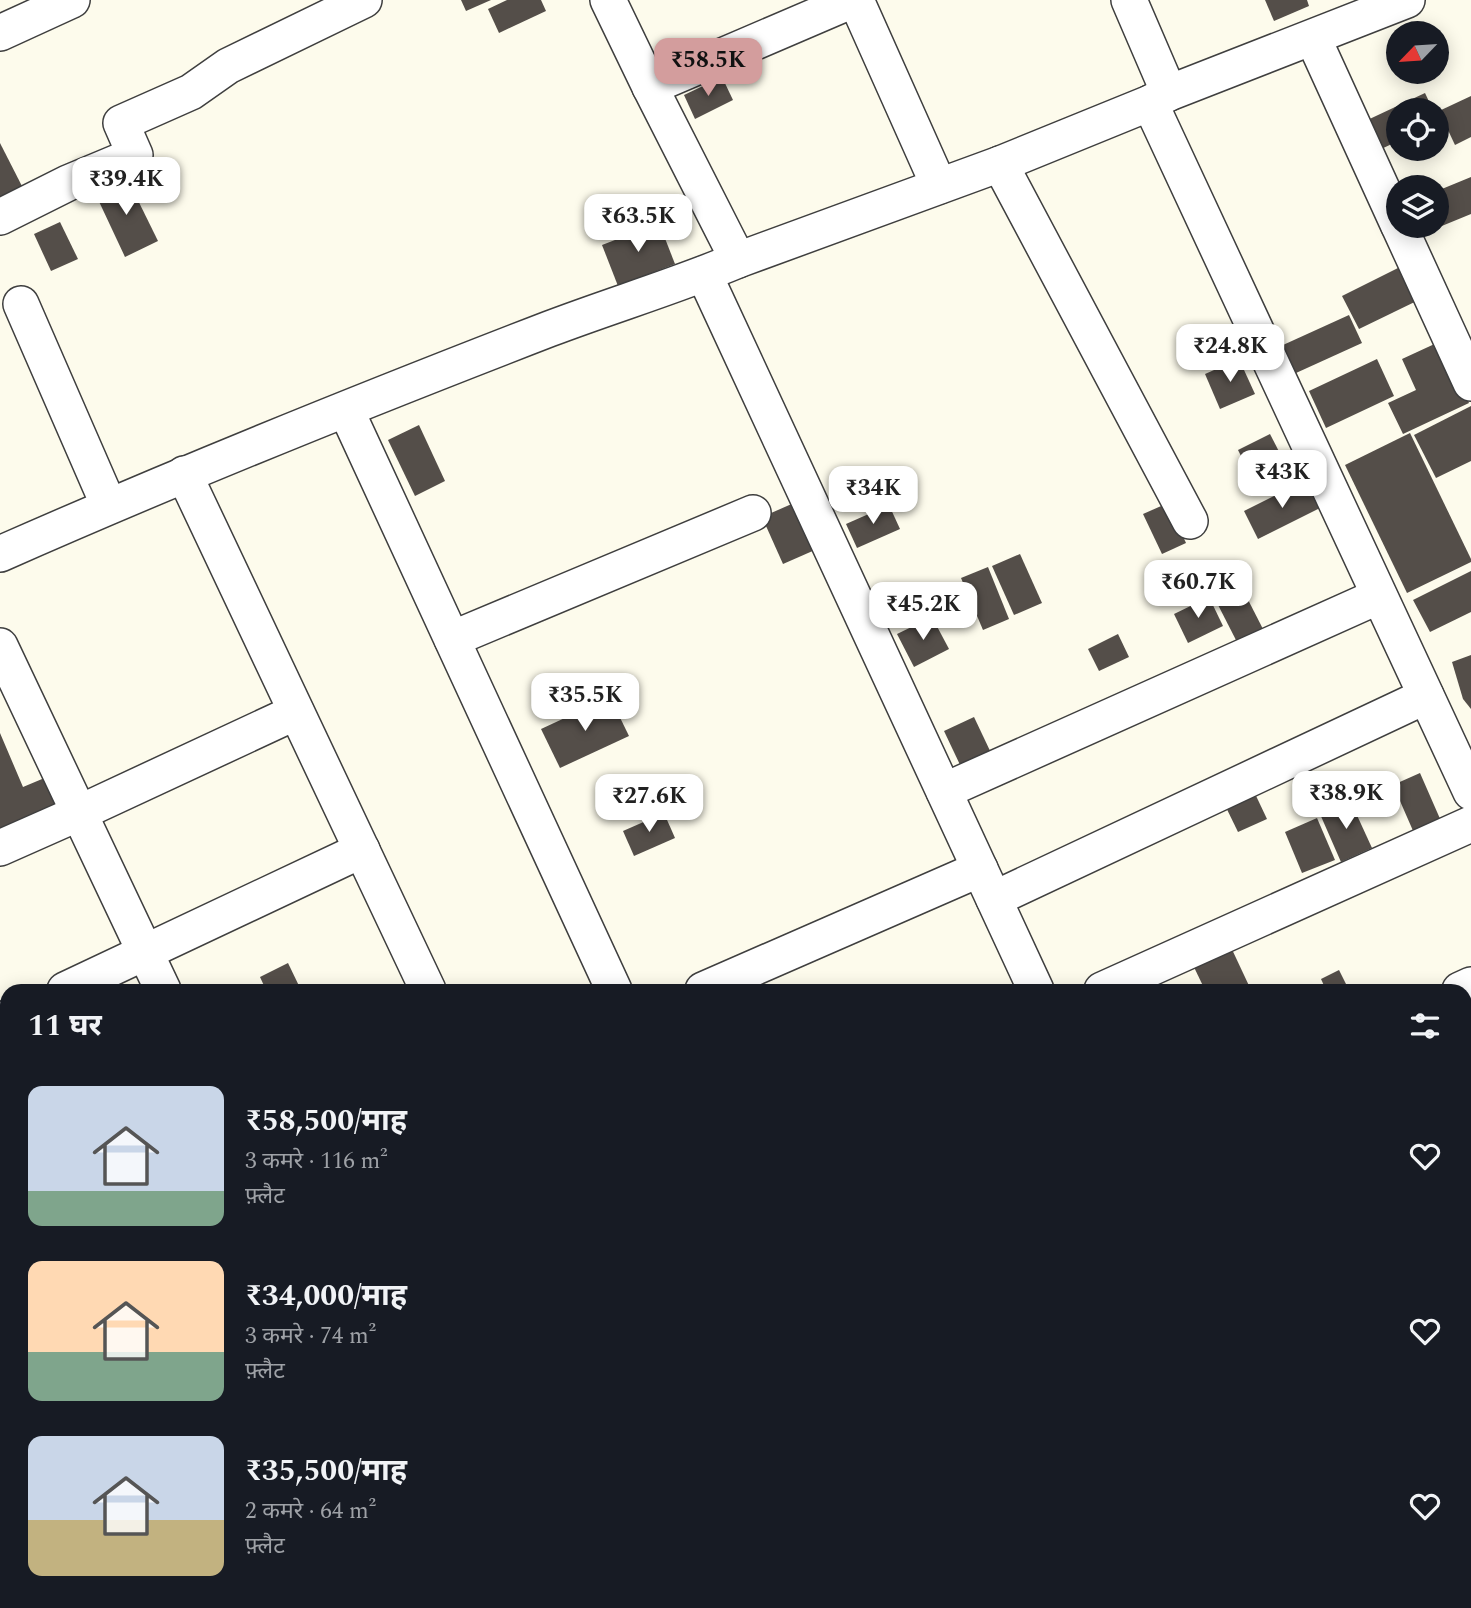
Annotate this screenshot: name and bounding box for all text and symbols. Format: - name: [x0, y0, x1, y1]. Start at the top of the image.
- north arrow: [1386, 21, 1449, 84]
- map controls: [1386, 21, 1449, 238]
- pin: ₹58.5K: [651, 38, 765, 98]
- text: ₹58.5K: [670, 43, 746, 78]
- button: locate: [1386, 98, 1449, 161]
- pin: ₹39.4K: [69, 158, 183, 217]
- text: ₹39.4K: [88, 162, 164, 197]
- button: layers: [1386, 175, 1449, 238]
- pin: ₹63.5K: [581, 194, 695, 254]
- text: ₹63.5K: [600, 199, 676, 234]
- pin: ₹24.8K: [1173, 324, 1287, 384]
- text: ₹24.8K: [1192, 329, 1268, 364]
- pin: ₹43K: [1241, 450, 1323, 510]
- text: ₹43K: [1254, 455, 1310, 490]
- pin: ₹34K: [832, 466, 914, 526]
- text: ₹34K: [845, 471, 901, 506]
- pin: ₹60.7K: [1141, 560, 1255, 620]
- text: ₹60.7K: [1160, 565, 1236, 600]
- pin: ₹45.2K: [866, 582, 980, 642]
- text: ₹45.2K: [885, 587, 961, 622]
- pin: ₹35.5K: [528, 674, 642, 733]
- text: ₹35.5K: [547, 678, 623, 713]
- pin: ₹38.9K: [1289, 772, 1403, 831]
- pin: ₹27.6K: [592, 774, 706, 834]
- text: ₹38.9K: [1308, 776, 1384, 811]
- text: ₹27.6K: [611, 779, 687, 814]
- text: 11 घर: [28, 1003, 102, 1049]
- icon: filters: [1406, 1007, 1444, 1045]
- text: ₹58,500/माह: [245, 1098, 407, 1144]
- icon: home: [84, 1114, 168, 1198]
- icon: heart: [1406, 1137, 1444, 1175]
- text: 3 कमरे · 116 m²: [245, 1144, 388, 1179]
- text: फ़्लैट: [245, 1179, 285, 1214]
- text: ₹34,000/माह: [245, 1273, 407, 1319]
- icon: home: [84, 1289, 168, 1373]
- icon: heart: [1406, 1312, 1444, 1350]
- text: 3 कमरे · 74 m²: [245, 1319, 376, 1354]
- text: फ़्लैट: [245, 1354, 285, 1389]
- text: ₹35,500/माह: [245, 1448, 407, 1494]
- icon: home: [84, 1464, 168, 1548]
- icon: heart: [1406, 1487, 1444, 1525]
- text: 2 कमरे · 64 m²: [245, 1494, 376, 1529]
- text: फ़्लैट: [245, 1529, 285, 1564]

